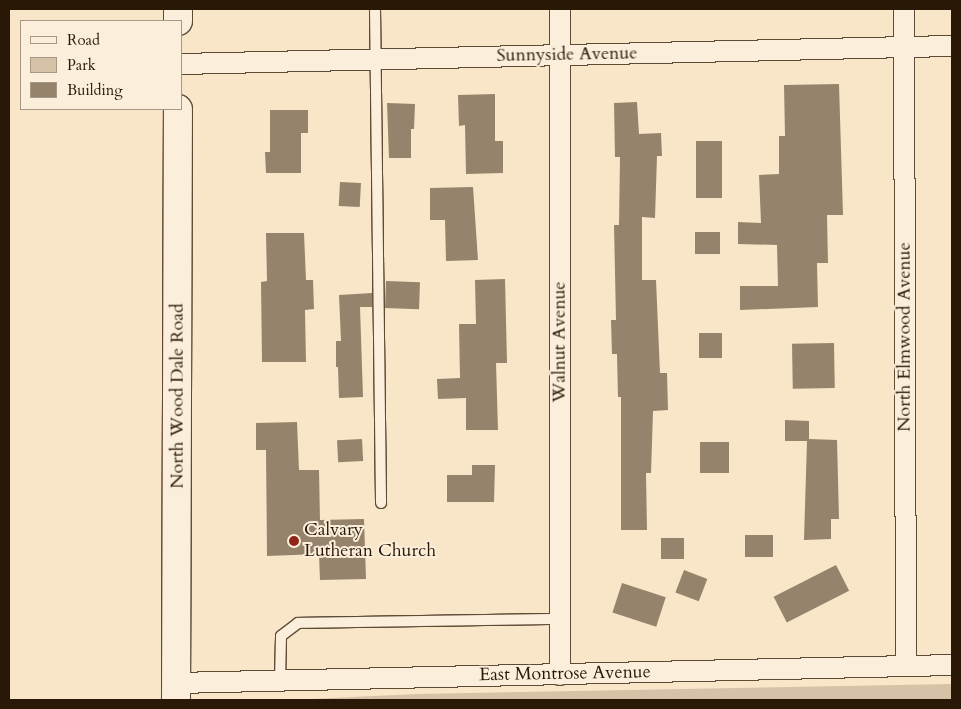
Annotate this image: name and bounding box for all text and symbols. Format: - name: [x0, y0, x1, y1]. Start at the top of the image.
- legend: [20, 20, 182, 110]
- text: Road: [67, 30, 100, 50]
- street label: Sunnyside Avenue: [496, 43, 638, 67]
- text: Park: [67, 55, 96, 75]
- text: Building: [67, 80, 123, 100]
- street label: North Elmwood Avenue: [894, 242, 916, 432]
- street label: Walnut Avenue: [549, 281, 571, 403]
- street label: North Wood Dale Road: [167, 303, 189, 489]
- place label: Calvary Lutheran Church: [304, 520, 436, 562]
- marker: Calvary Lutheran Church: [288, 535, 300, 547]
- street label: East Montrose Avenue: [479, 662, 651, 686]

